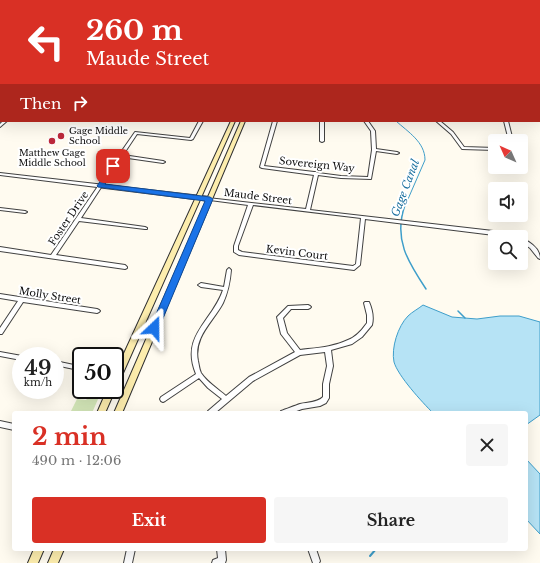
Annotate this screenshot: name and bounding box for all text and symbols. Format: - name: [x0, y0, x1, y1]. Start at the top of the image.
- text: 260 m: [86, 13, 183, 48]
- icon: left: [20, 16, 72, 68]
- text: Maude Street: [86, 48, 209, 70]
- icon: right: [69, 92, 91, 114]
- text: Then: [20, 94, 61, 113]
- place label: Gage Middle School: [69, 125, 128, 146]
- marker: Gage Middle School: [56, 131, 66, 141]
- north arrow: [488, 134, 528, 174]
- map controls: [488, 134, 528, 270]
- marker: Matthew Gage Middle School: [47, 136, 57, 146]
- place label: Matthew Gage Middle School: [18, 147, 86, 168]
- pin: [96, 149, 130, 183]
- street label: Sovereign Way: [278, 154, 356, 175]
- icon: arrive: [102, 155, 124, 177]
- water label: Gage Canal: [388, 157, 423, 219]
- button: sound: [488, 182, 528, 222]
- street label: Maude Street: [223, 186, 293, 207]
- street label: Foster Drive: [45, 188, 92, 248]
- button: search: [488, 230, 528, 270]
- street label: Kevin Court: [265, 242, 329, 263]
- street label: Molly Street: [18, 284, 82, 307]
- position arrow: [133, 307, 175, 349]
- speed limit sign: 50: [72, 347, 124, 399]
- text: 49: [25, 356, 51, 380]
- text: km/h: [24, 376, 52, 389]
- text: 2 min: [32, 422, 107, 451]
- button: close: [466, 424, 508, 466]
- text: 490 m · 12:06: [32, 452, 121, 469]
- button: Exit: [32, 497, 266, 543]
- button: Share: [274, 497, 508, 543]

